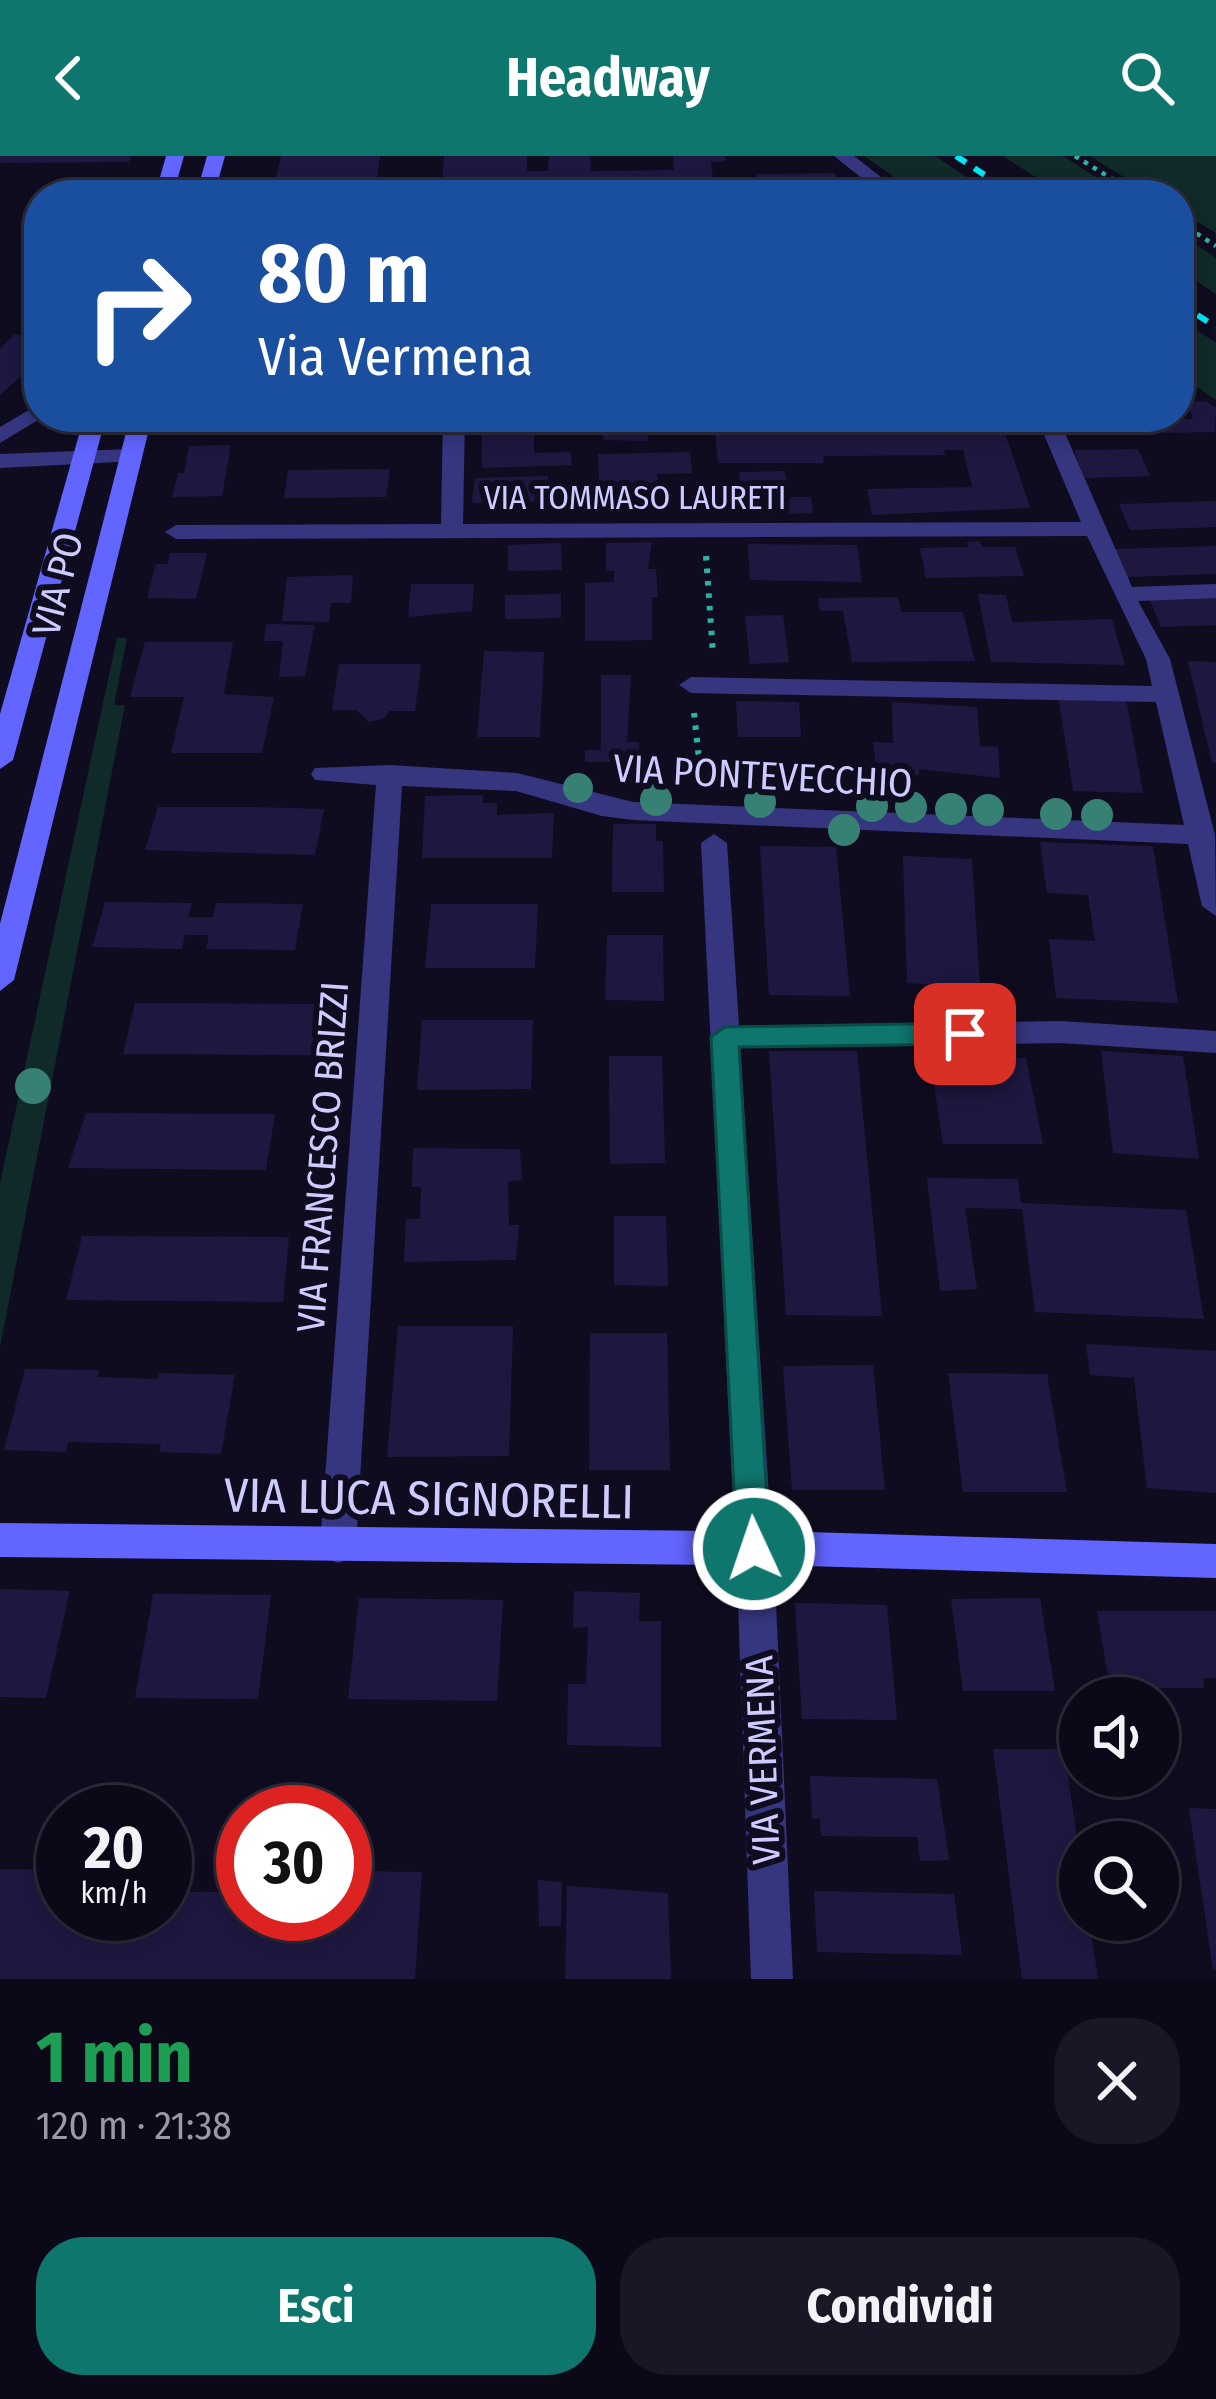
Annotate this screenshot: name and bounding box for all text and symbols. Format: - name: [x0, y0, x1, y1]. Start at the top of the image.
- icon: back: [36, 45, 102, 111]
- icon: search: [1114, 45, 1180, 111]
- text: Headway: [506, 46, 710, 110]
- text: 80 m: [258, 223, 430, 324]
- icon: right: [60, 228, 216, 384]
- text: Via Vermena: [258, 325, 533, 389]
- street label: VIA TOMMASO LAURETI: [484, 478, 786, 518]
- street label: VIA PO: [23, 528, 93, 641]
- street label: VIA PONTEVECCHIO: [612, 745, 914, 807]
- street label: VIA FRANCESCO BRIZZI: [288, 980, 358, 1334]
- pin: [914, 983, 1016, 1085]
- icon: arrive: [932, 1001, 998, 1067]
- street label: VIA LUCA SIGNORELLI: [224, 1466, 634, 1532]
- position arrow: [691, 1486, 817, 1612]
- street label: VIA VERMENA: [736, 1654, 790, 1865]
- map controls: [1059, 1677, 1179, 1941]
- button: sound: [1059, 1677, 1179, 1797]
- speed limit sign: 30: [216, 1785, 372, 1941]
- text: 20: [84, 1812, 144, 1884]
- button: search: [1059, 1821, 1179, 1941]
- text: km/h: [81, 1875, 147, 1911]
- text: 1 min: [36, 2015, 193, 2101]
- button: close: [1054, 2018, 1180, 2144]
- text: 120 m · 21:38: [36, 2103, 232, 2149]
- button: Esci: [36, 2237, 596, 2375]
- button: Condividi: [620, 2237, 1180, 2375]

